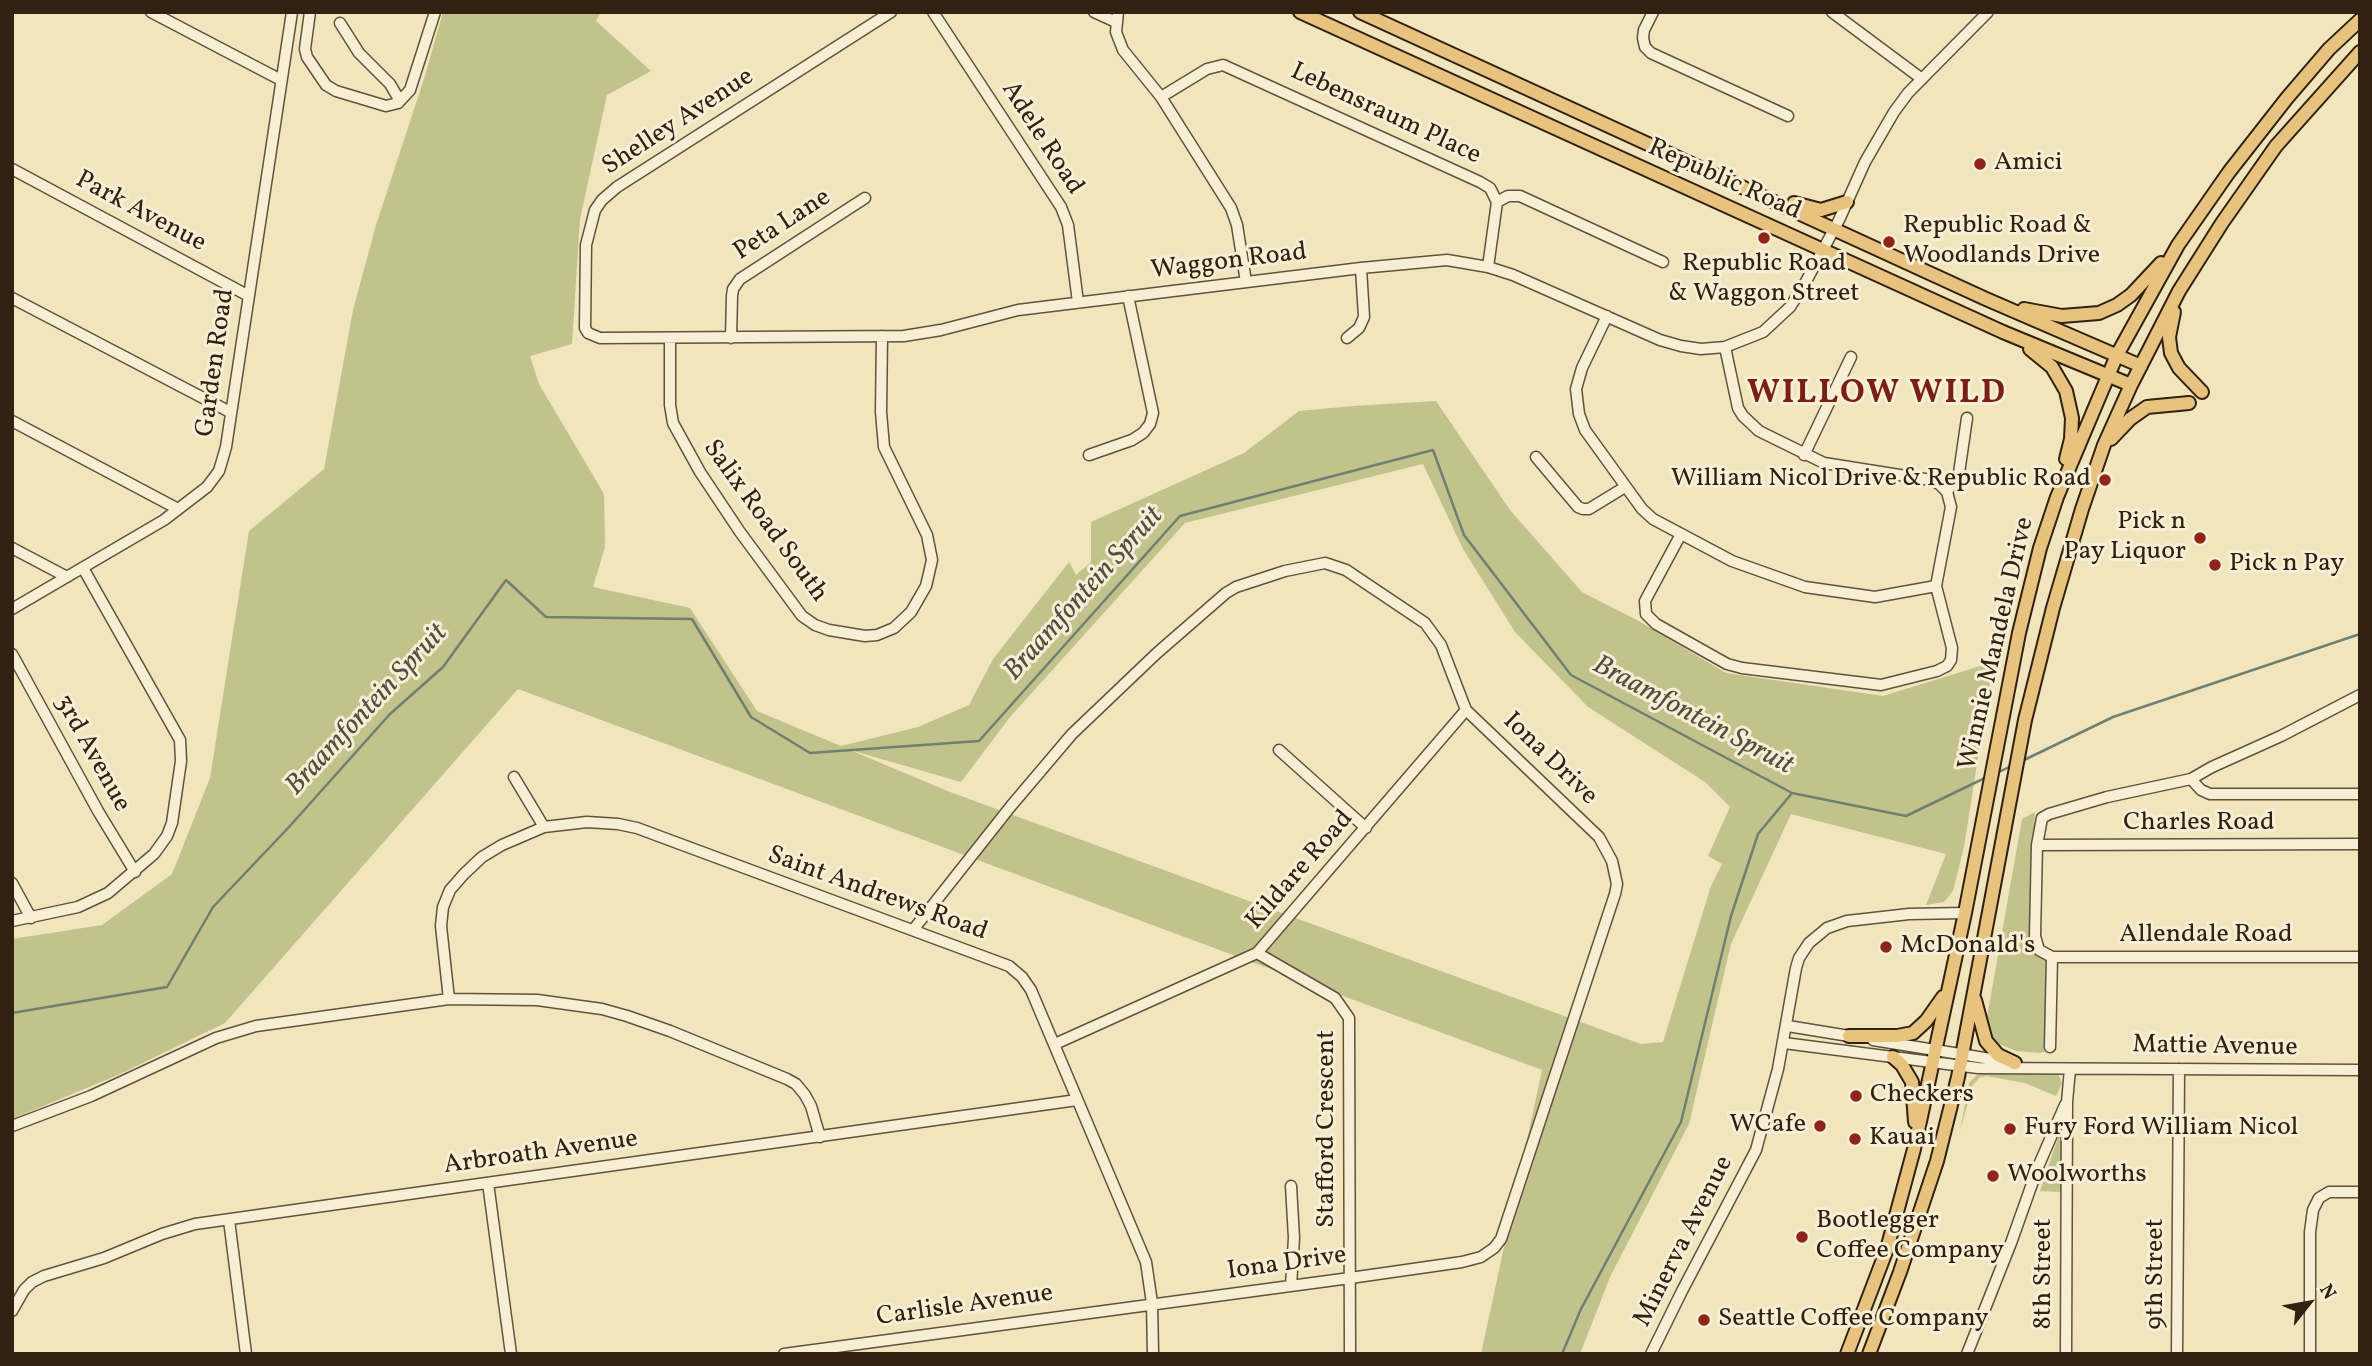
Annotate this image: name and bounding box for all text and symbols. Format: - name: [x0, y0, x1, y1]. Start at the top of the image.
- street label: Lebensraum Place: [1285, 57, 1485, 173]
- street label: Shelley Avenue: [597, 63, 761, 183]
- street label: Adele Road: [993, 77, 1089, 201]
- street label: Republic Road: [1643, 133, 1805, 229]
- place label: Amici: [1994, 148, 2063, 180]
- marker: Amici: [1972, 156, 1988, 172]
- street label: Park Avenue: [69, 166, 211, 260]
- street label: Peta Lane: [729, 183, 837, 269]
- place label: Republic Road & Woodlands Drive: [1903, 211, 2100, 272]
- marker: Republic Road & Waggon Street: [1756, 230, 1772, 246]
- marker: Republic Road & Woodlands Drive: [1881, 234, 1897, 250]
- street label: Waggon Road: [1149, 238, 1309, 288]
- place label: Republic Road & Waggon Street: [1669, 249, 1859, 310]
- street label: Garden Road: [191, 287, 243, 439]
- district label: WILLOW WILD: [1748, 376, 2006, 416]
- street label: Salix Road South: [695, 435, 833, 609]
- place label: William Nicol Drive & Republic Road: [1671, 464, 2091, 496]
- marker: William Nicol Drive & Republic Road: [2097, 472, 2113, 488]
- water label: Braamfontein Spruit: [998, 501, 1172, 689]
- place label: Pick n Pay Liquor: [2063, 507, 2186, 568]
- street label: Winnie Mandela Drive: [1954, 515, 2042, 773]
- marker: Pick n Pay Liquor: [2192, 530, 2208, 546]
- place label: Pick n Pay: [2229, 549, 2344, 581]
- marker: Pick n Pay: [2207, 557, 2223, 573]
- water label: Braamfontein Spruit: [280, 618, 456, 804]
- water label: Braamfontein Spruit: [1586, 650, 1798, 784]
- street label: 3rd Avenue: [46, 690, 136, 818]
- street label: Iona Drive: [1495, 707, 1603, 813]
- street label: Kildare Road: [1241, 805, 1361, 937]
- street label: Charles Road: [2123, 808, 2275, 840]
- street label: Saint Andrews Road: [763, 841, 991, 949]
- street label: Allendale Road: [2119, 920, 2293, 952]
- place label: McDonald's: [1900, 931, 2035, 963]
- marker: McDonald's: [1878, 939, 1894, 955]
- street label: Stafford Crescent: [1312, 1030, 1344, 1228]
- street label: Mattie Avenue: [2132, 1031, 2298, 1065]
- place label: Checkers: [1870, 1080, 1974, 1112]
- marker: Checkers: [1848, 1088, 1864, 1104]
- place label: WCafe: [1729, 1110, 1806, 1142]
- place label: Fury Ford William Nicol: [2024, 1113, 2298, 1145]
- marker: WCafe: [1812, 1118, 1828, 1134]
- marker: Fury Ford William Nicol: [2002, 1121, 2018, 1137]
- place label: Kauai: [1869, 1123, 1935, 1155]
- street label: Arbroath Avenue: [442, 1125, 640, 1183]
- marker: Kauai: [1847, 1131, 1863, 1147]
- street label: Minerva Avenue: [1628, 1151, 1742, 1333]
- place label: Woolworths: [2007, 1160, 2147, 1192]
- marker: Woolworths: [1985, 1168, 2001, 1184]
- place label: Bootlegger Coffee Company: [1816, 1206, 2004, 1268]
- street label: 8th Street: [2029, 1218, 2061, 1330]
- street label: 9th Street: [2141, 1218, 2173, 1330]
- marker: Bootlegger Coffee Company: [1794, 1229, 1810, 1245]
- street label: Iona Drive: [1225, 1241, 1349, 1289]
- north arrow: [2274, 1268, 2344, 1338]
- street label: Carlisle Avenue: [875, 1279, 1055, 1335]
- text: N: [2312, 1280, 2342, 1305]
- place label: Seattle Coffee Company: [1718, 1304, 1989, 1336]
- marker: Seattle Coffee Company: [1696, 1312, 1712, 1328]

